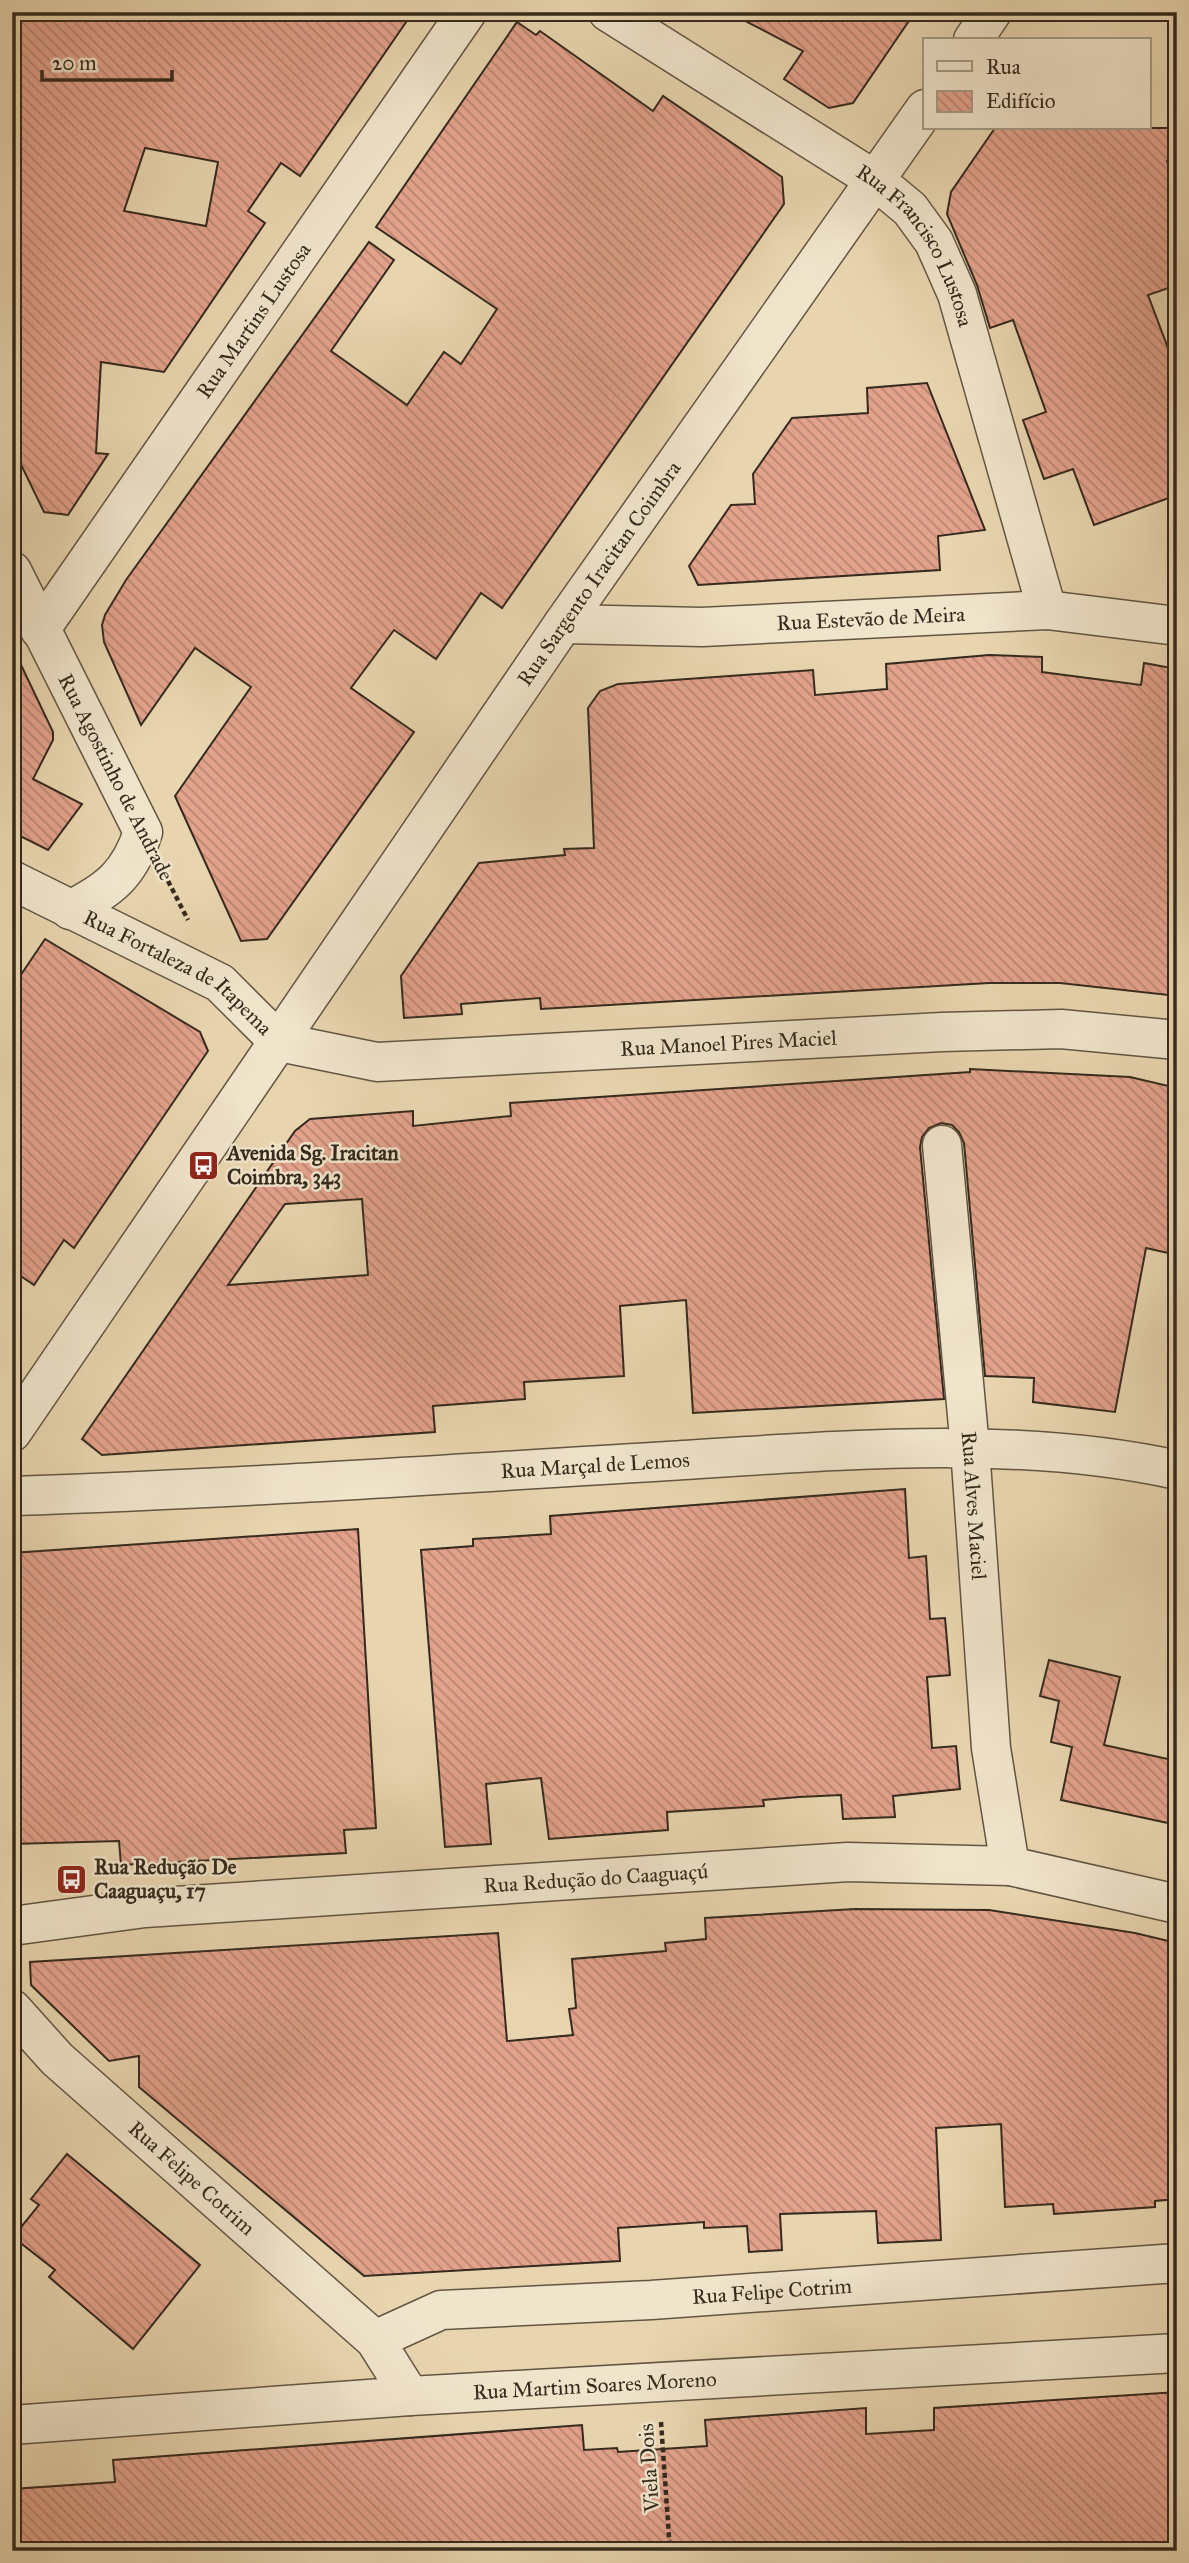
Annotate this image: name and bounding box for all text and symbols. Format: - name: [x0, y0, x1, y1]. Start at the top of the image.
- scale bar: [42, 38, 172, 82]
- legend: [923, 38, 1150, 130]
- text: 20 m: [52, 50, 97, 76]
- text: Rua: [986, 54, 1021, 80]
- text: Edifício: [986, 88, 1056, 114]
- street label: Rua Francisco Lustosa: [852, 159, 979, 330]
- street label: Rua Martins Lustosa: [191, 238, 317, 404]
- street label: Rua Sargento Iracitan Coimbra: [512, 456, 687, 691]
- street label: Rua Estevão de Meira: [776, 601, 966, 636]
- street label: Rua Agostinho de Andrade: [52, 669, 180, 885]
- street label: Rua Fortaleza de Itapema: [79, 904, 278, 1041]
- street label: Rua Manoel Pires Maciel: [620, 1025, 838, 1062]
- place label: Avenida Sg. Iracitan Coimbra, 343: [225, 1140, 399, 1190]
- bus stop icon: Avenida Sg. Iracitan Coimbra, 343: [187, 1148, 221, 1182]
- street label: Rua Alves Maciel: [956, 1430, 992, 1581]
- street label: Rua Marçal de Lemos: [500, 1447, 690, 1484]
- place label: Rua Redução De Caaguaçu, 17: [94, 1854, 237, 1904]
- street label: Rua Redução do Caaguaçú: [483, 1858, 709, 1899]
- bus stop icon: Rua Redução De Caaguaçu, 17: [54, 1862, 88, 1896]
- street label: Rua Felipe Cotrim: [123, 2115, 261, 2241]
- street label: Rua Felipe Cotrim: [691, 2273, 853, 2310]
- street label: Rua Martim Soares Moreno: [472, 2366, 718, 2405]
- street label: Viela Dois: [633, 2423, 665, 2514]

